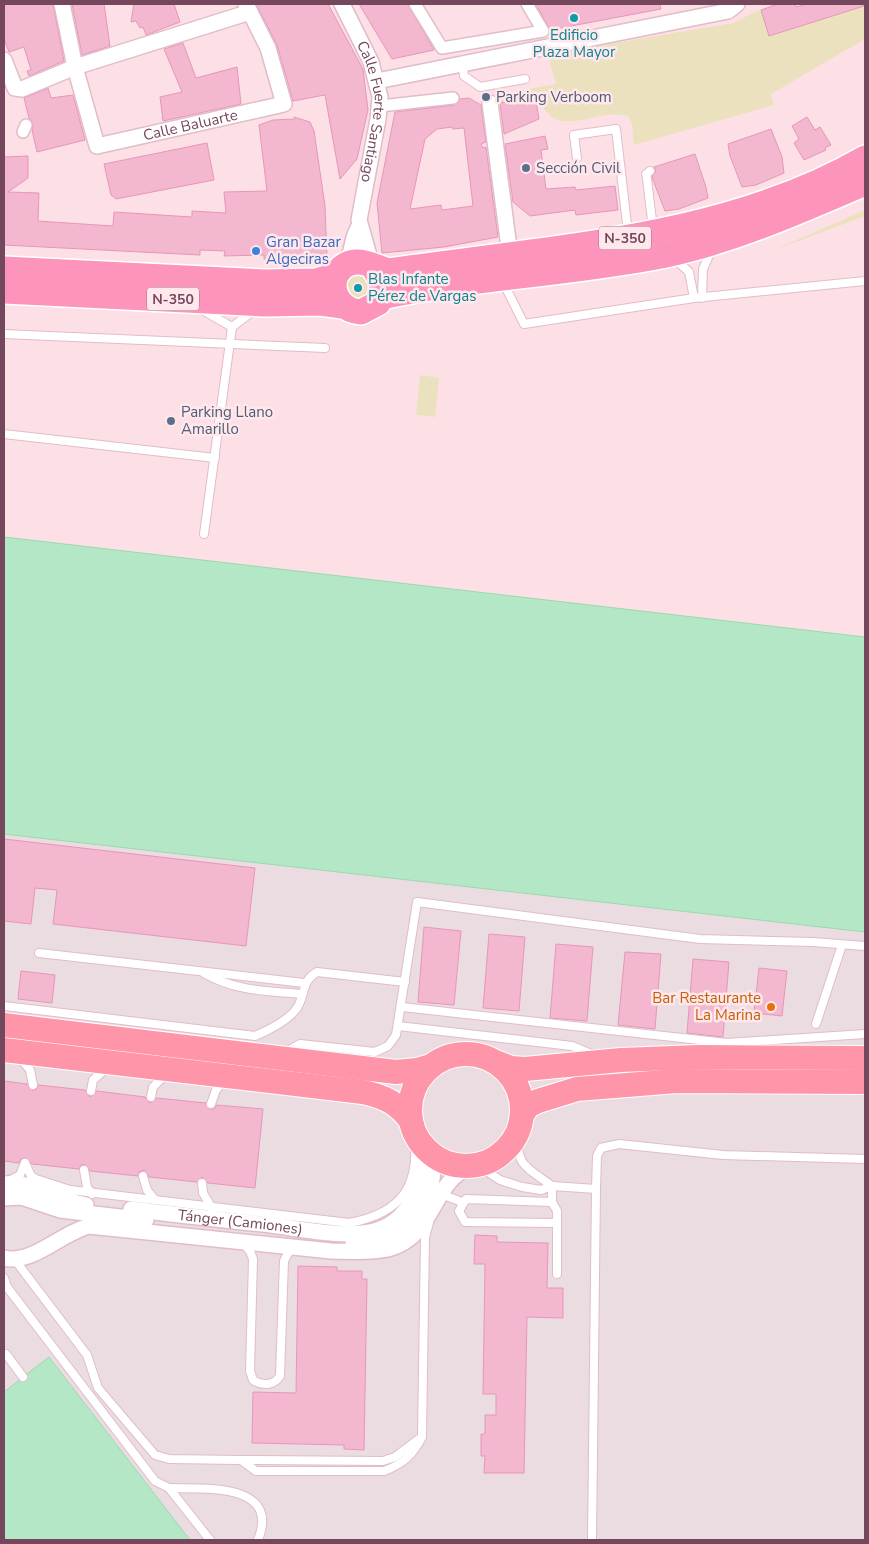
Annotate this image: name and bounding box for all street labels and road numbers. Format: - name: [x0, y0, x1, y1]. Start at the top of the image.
- street label: Calle Fuerte Santiago: [352, 37, 390, 184]
- street label: Calle Baluarte: [141, 105, 240, 145]
- road number: N-350: [599, 227, 651, 250]
- road number: N-350: [147, 288, 199, 310]
- street label: Tánger (Camiones): [177, 1205, 304, 1240]

